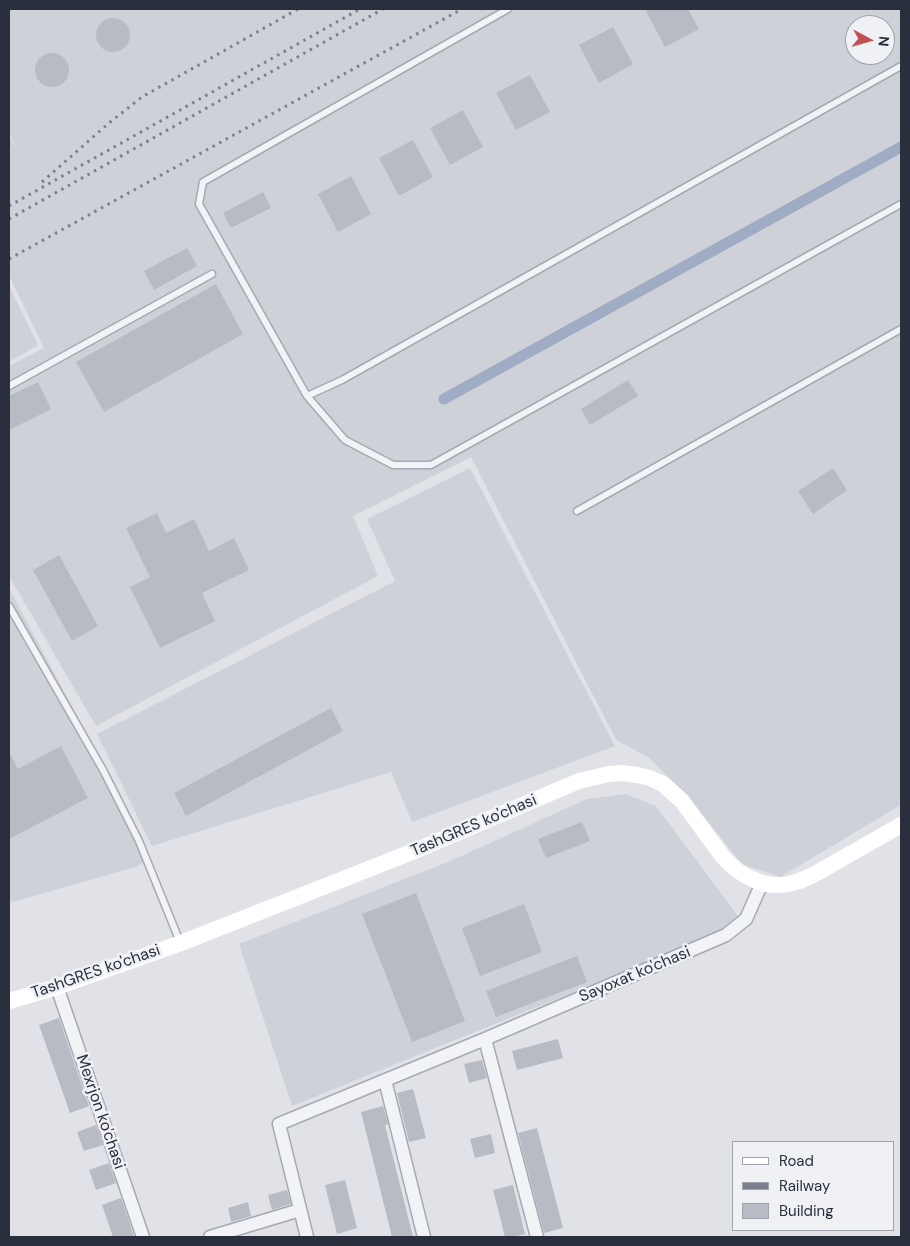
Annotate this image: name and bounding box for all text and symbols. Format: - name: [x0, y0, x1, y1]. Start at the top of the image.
- north arrow: [845, 15, 895, 65]
- text: N: [874, 35, 893, 47]
- street label: TashGRES ko'chasi: [408, 791, 540, 861]
- street label: TashGRES ko'chasi: [29, 941, 163, 1003]
- street label: Sayoxat ko'chasi: [576, 943, 694, 1007]
- street label: Mexrjon ko'chasi: [71, 1052, 129, 1172]
- legend: [732, 1141, 895, 1231]
- text: Road: [779, 1151, 814, 1171]
- text: Railway: [779, 1176, 830, 1196]
- text: Building: [779, 1201, 834, 1221]

